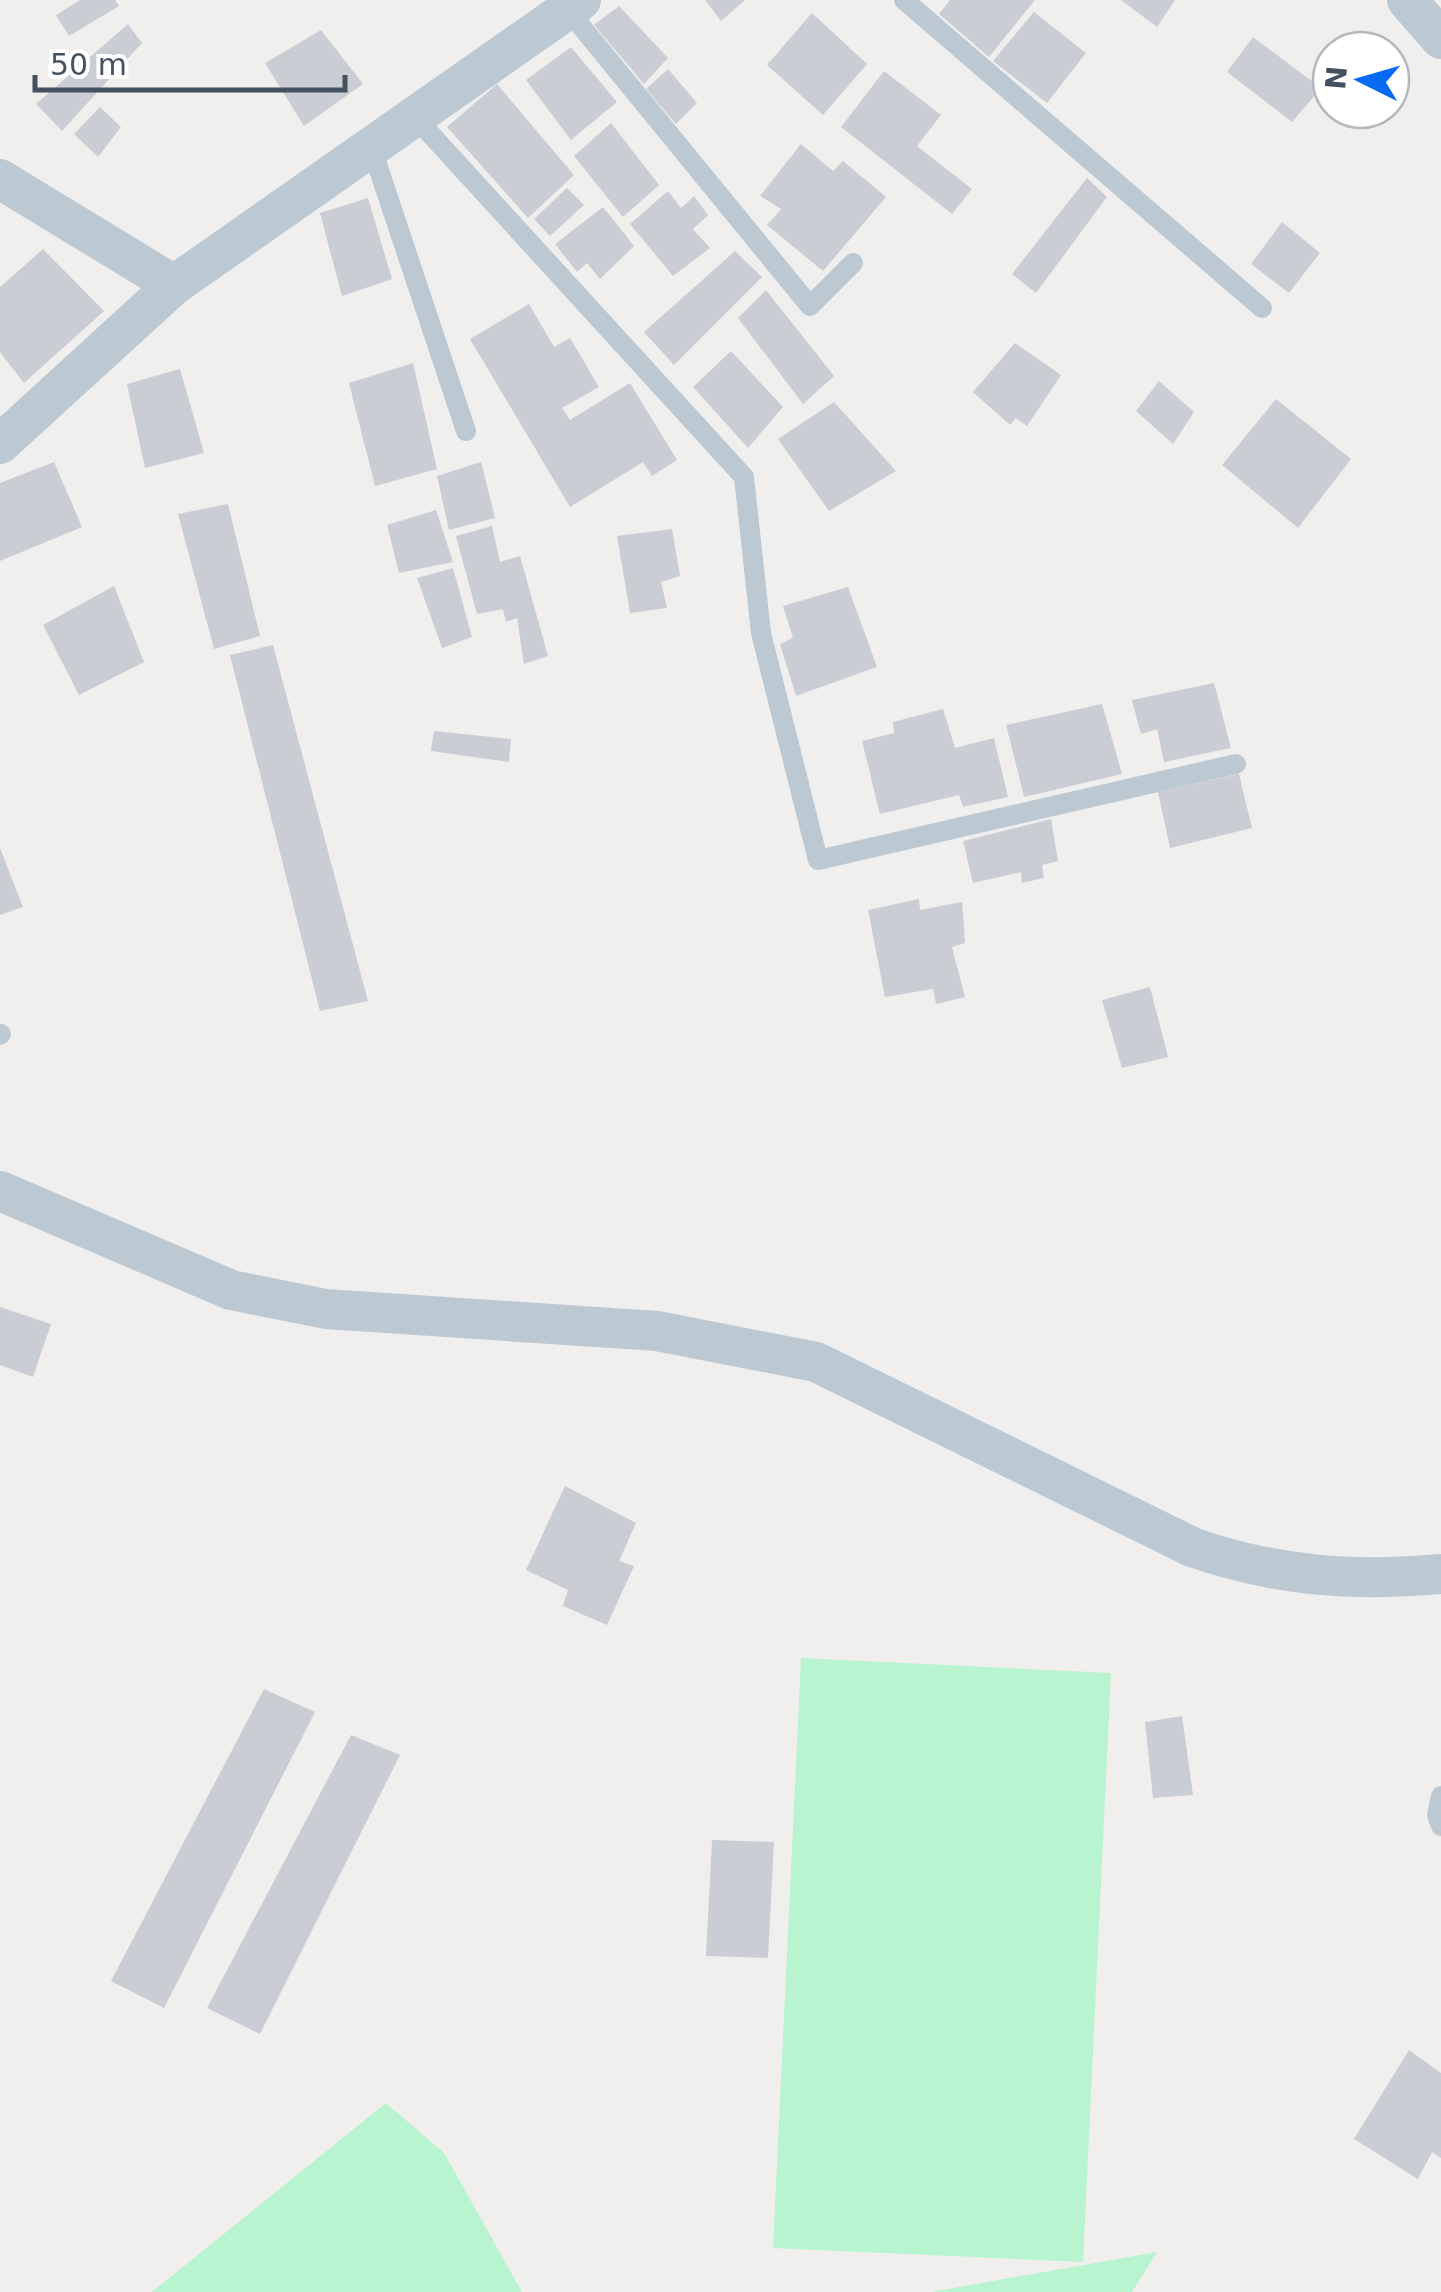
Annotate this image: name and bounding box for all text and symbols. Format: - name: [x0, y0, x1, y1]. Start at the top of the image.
- scale bar: [35, 30, 345, 92]
- north arrow: [1311, 30, 1411, 130]
- text: 50 m: [50, 47, 127, 82]
- text: N: [1319, 65, 1354, 91]

